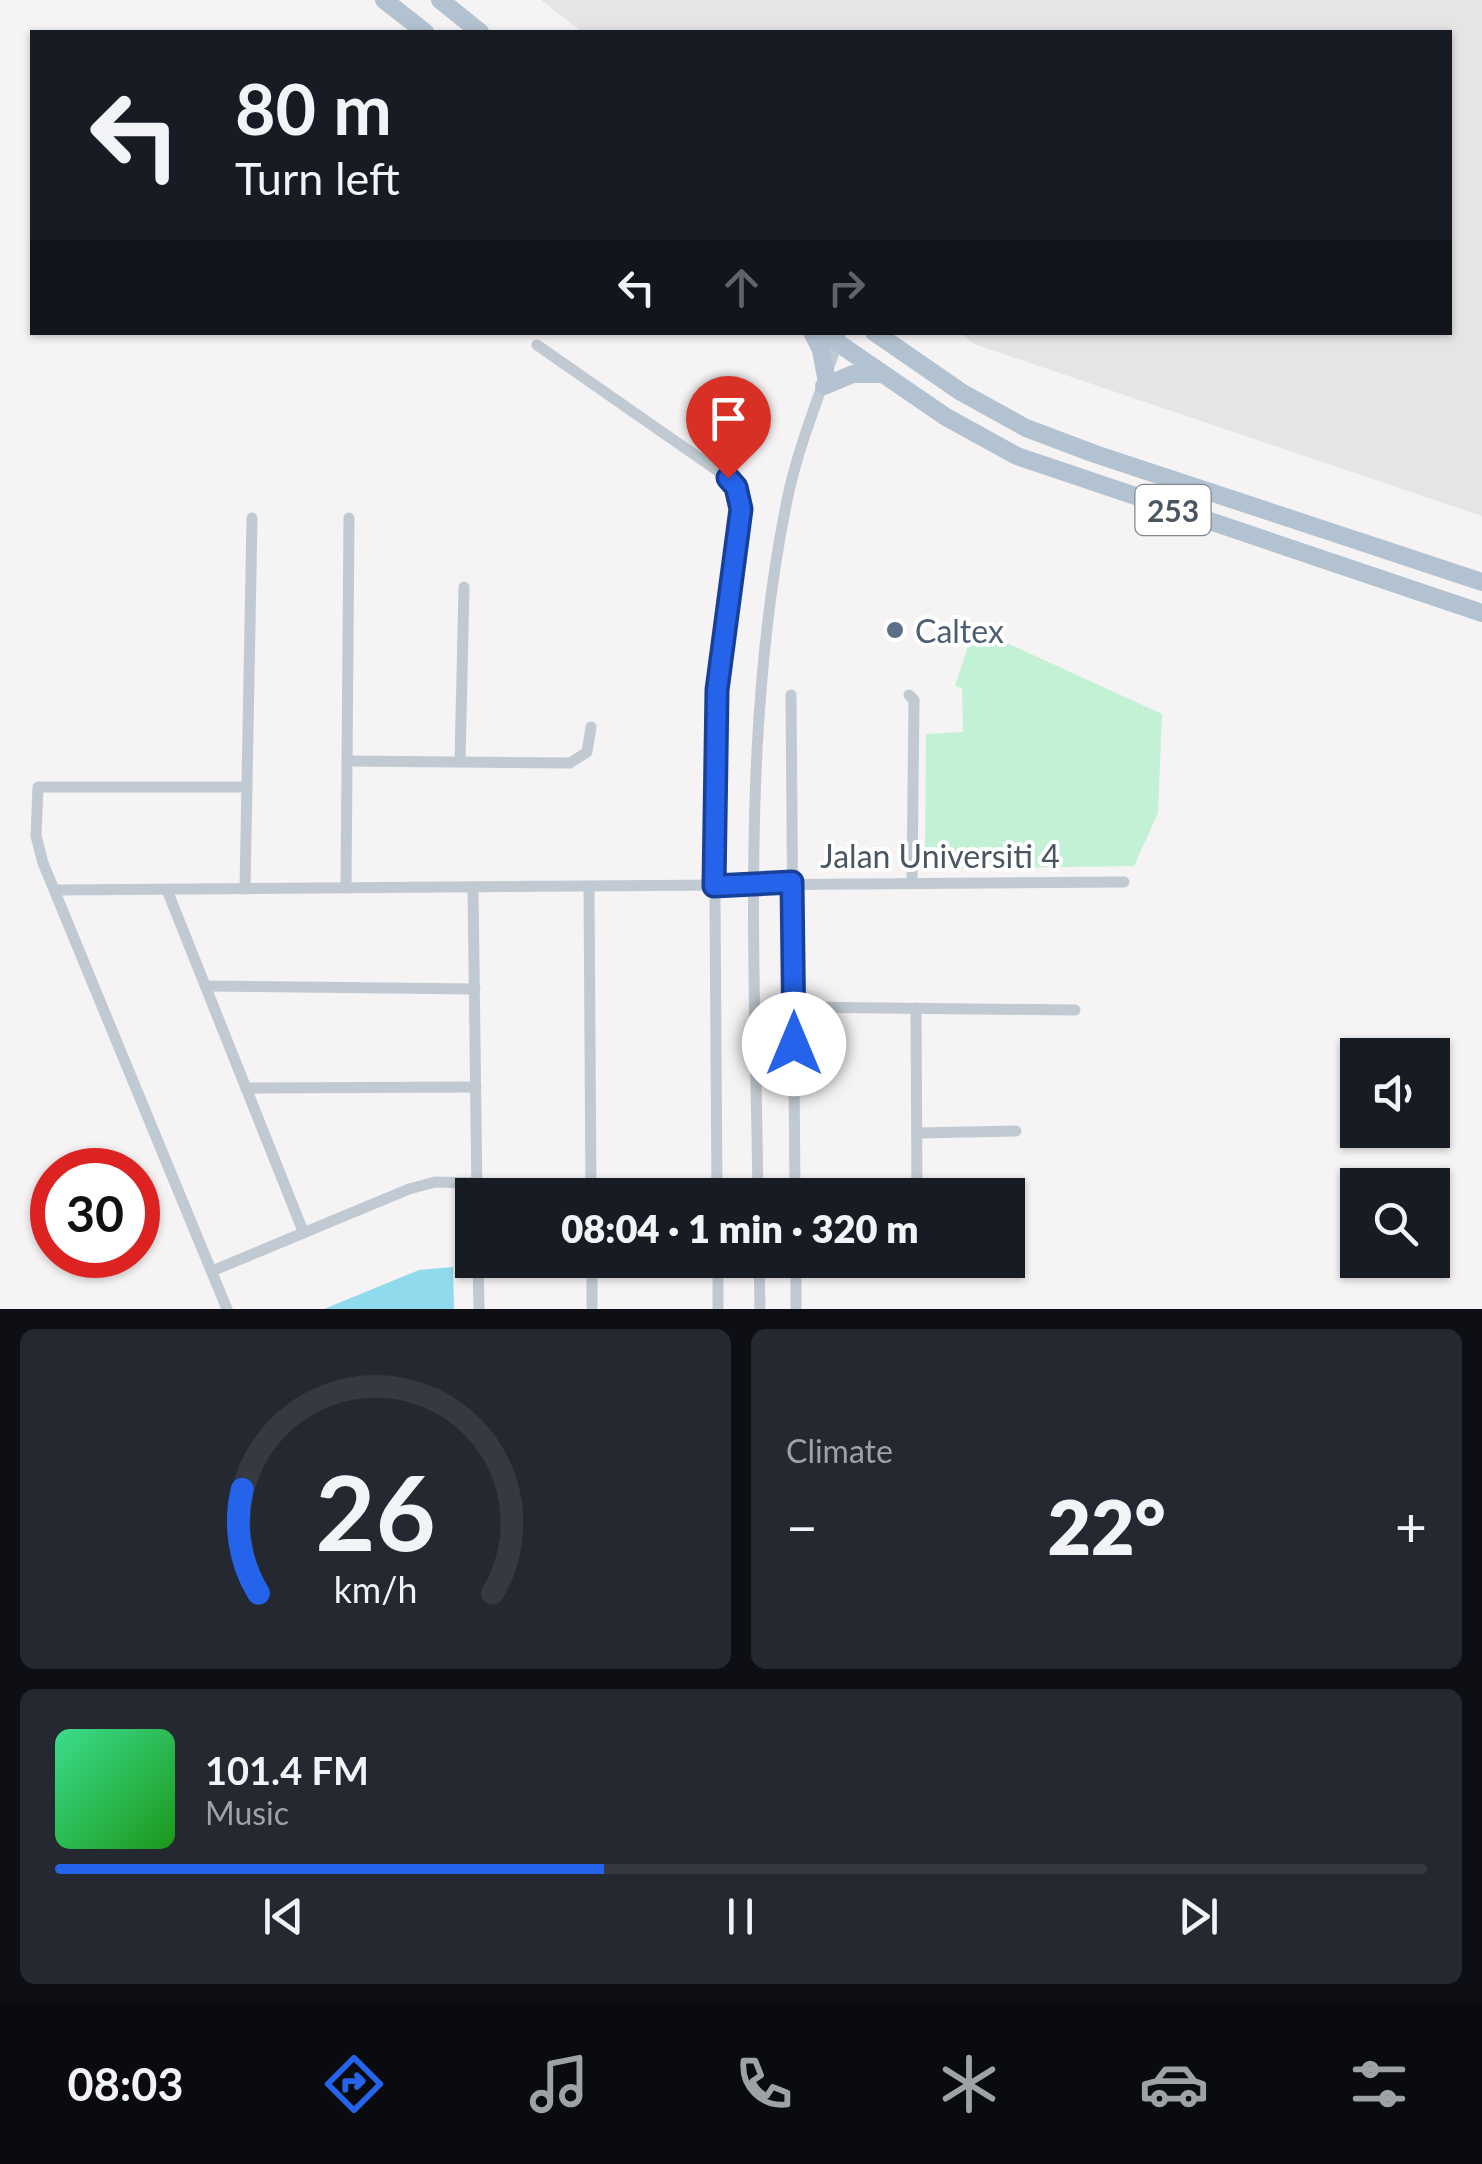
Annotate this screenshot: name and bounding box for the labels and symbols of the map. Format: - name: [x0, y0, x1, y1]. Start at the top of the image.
- pin: [686, 376, 771, 479]
- road number: 253: [1136, 485, 1210, 535]
- place label: Caltex: [915, 611, 1004, 650]
- marker: Caltex: [884, 619, 906, 641]
- street label: Jalan Universiti 4: [820, 836, 1060, 875]
- position arrow: [742, 992, 846, 1096]
- speed limit sign: 30: [30, 1148, 160, 1278]

